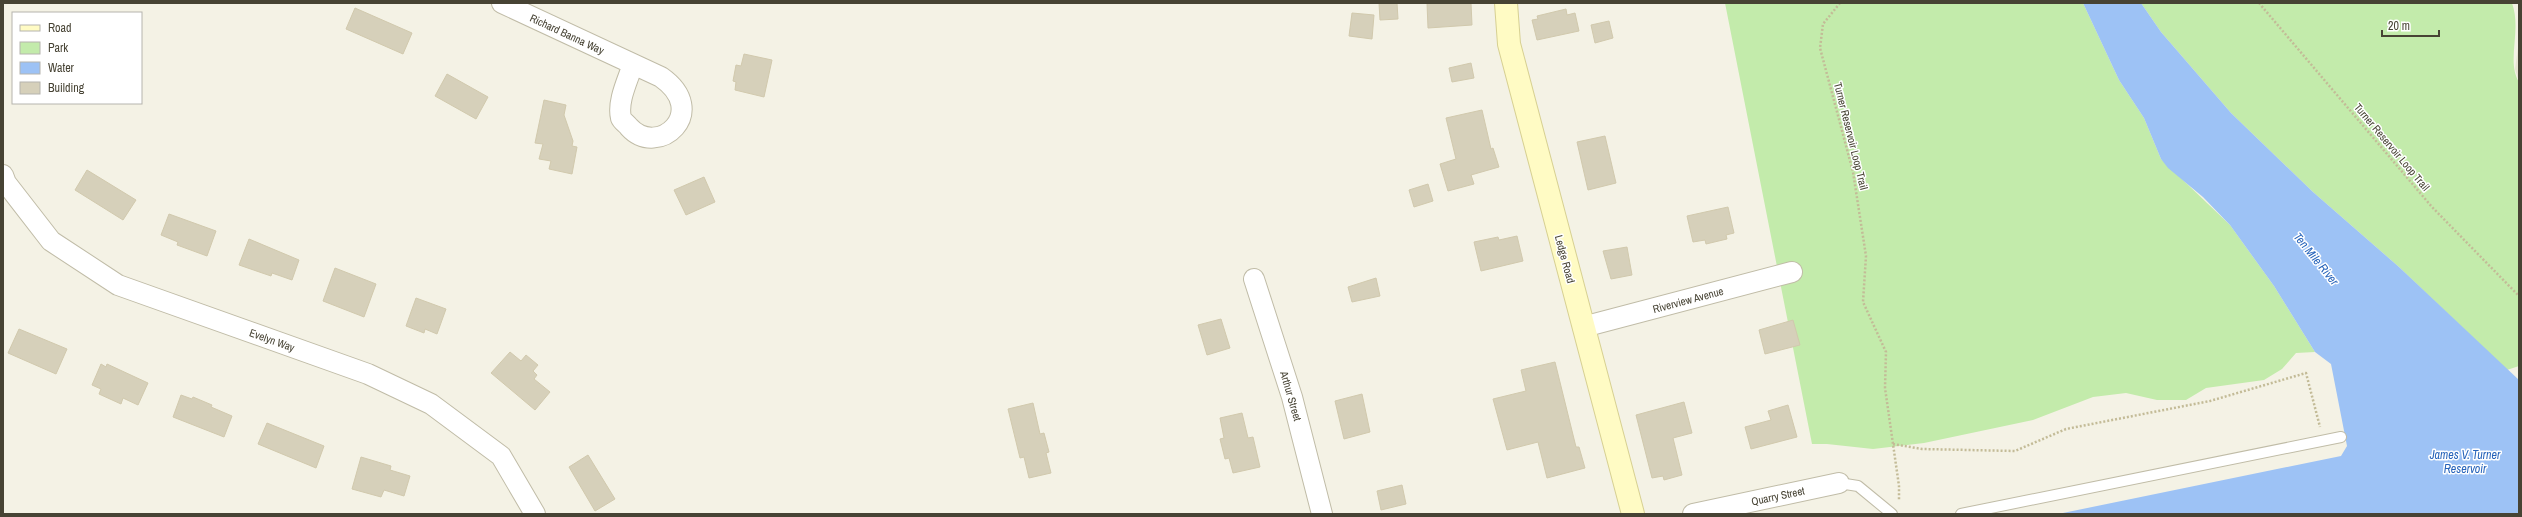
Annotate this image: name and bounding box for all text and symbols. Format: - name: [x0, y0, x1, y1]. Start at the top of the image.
- street label: Richard Banna Way: [528, 11, 607, 58]
- legend: [12, 12, 142, 104]
- scale bar: [2382, 12, 2439, 38]
- text: 20 m: [2388, 18, 2410, 34]
- text: Road: [48, 20, 72, 36]
- text: Park: [48, 40, 68, 56]
- text: Water: [48, 60, 75, 76]
- text: Building: [48, 80, 85, 96]
- street label: Turner Reservoir Loop Trail: [1831, 81, 1871, 191]
- street label: Turner Reservoir Loop Trail: [2351, 100, 2433, 194]
- water label: Ten Mile River: [2290, 229, 2343, 289]
- street label: Ledge Road: [1552, 233, 1578, 285]
- street label: Riverview Avenue: [1651, 284, 1725, 316]
- street label: Evelyn Way: [247, 325, 297, 355]
- street label: Arthur Street: [1277, 369, 1305, 423]
- water label: James V. Turner Reservoir: [2429, 447, 2501, 477]
- street label: Quarry Street: [1750, 483, 1806, 508]

